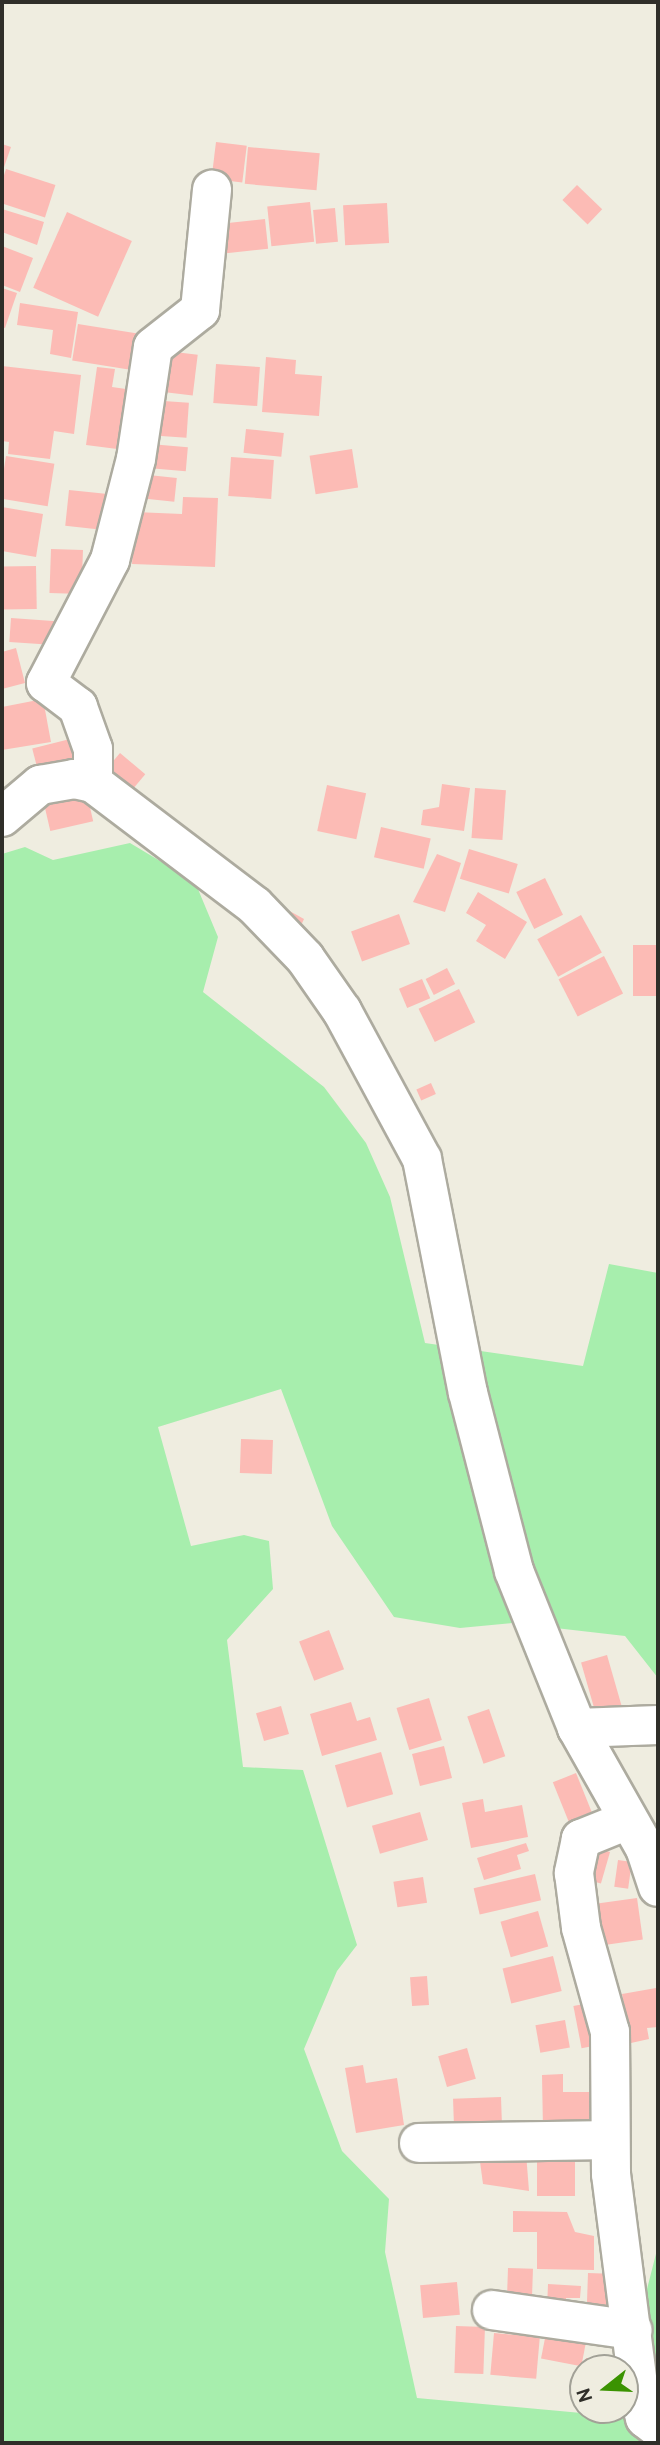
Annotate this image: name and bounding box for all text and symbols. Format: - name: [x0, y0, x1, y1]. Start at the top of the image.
- north arrow: [569, 2354, 639, 2424]
- text: N: [572, 2385, 599, 2405]

